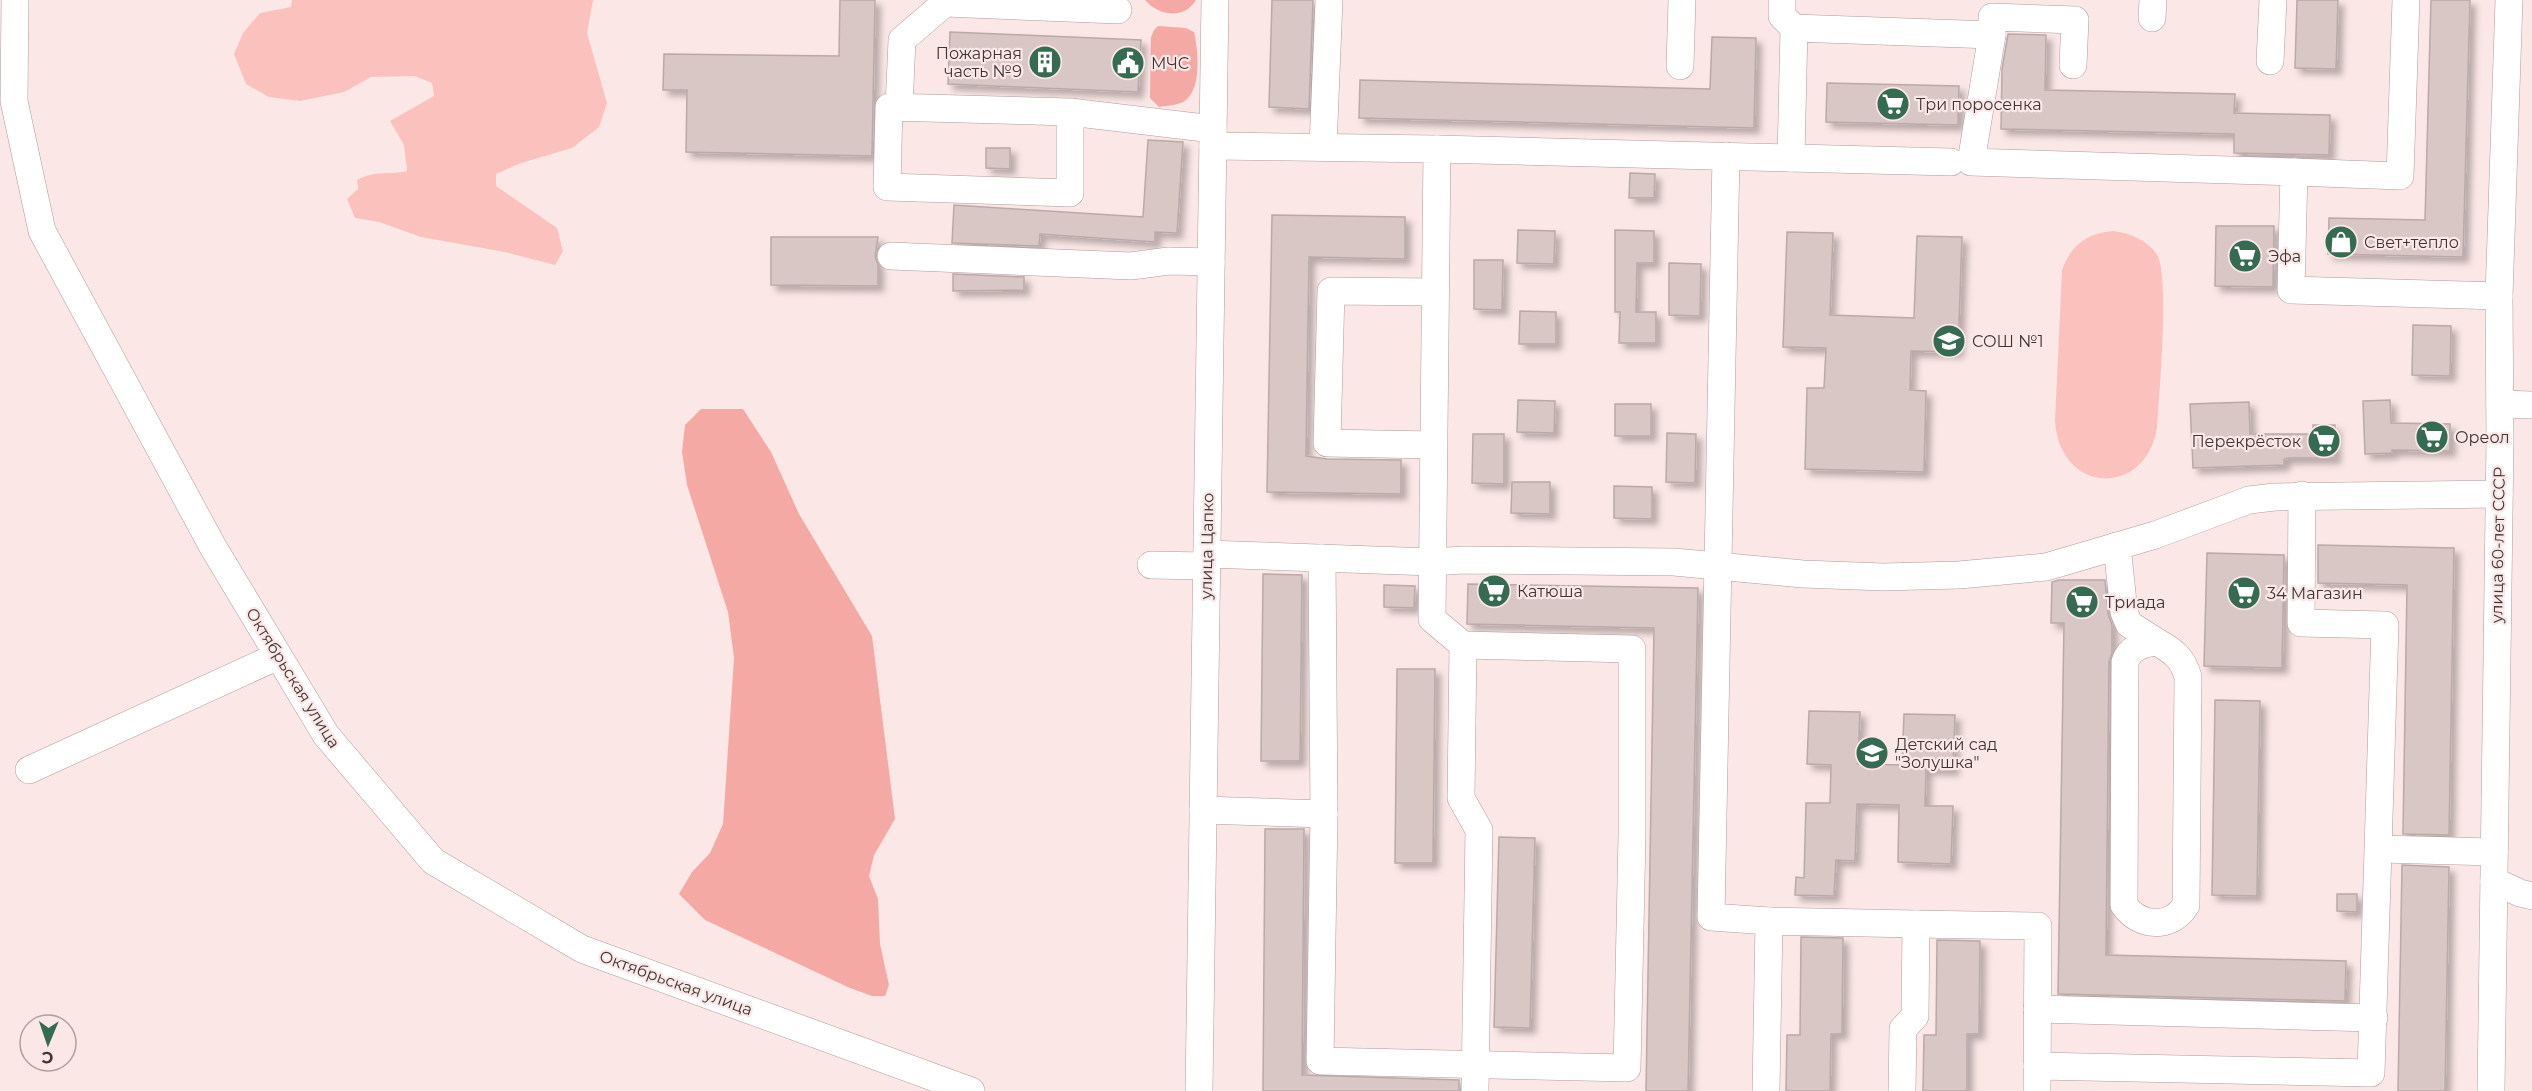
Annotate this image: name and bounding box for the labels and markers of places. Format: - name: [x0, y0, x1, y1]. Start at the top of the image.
- place label: Пожарная часть №9: [936, 44, 1022, 81]
- building icon: Пожарная часть №9: [1027, 44, 1063, 80]
- public building icon: МЧС: [1110, 45, 1146, 81]
- place label: МЧС: [1151, 54, 1189, 73]
- supermarket icon: Три поросенка: [1875, 86, 1911, 122]
- place label: Три поросенка: [1916, 95, 2042, 114]
- shop icon: Свет+тепло: [2323, 224, 2359, 260]
- place label: Свет+тепло: [2364, 233, 2459, 252]
- supermarket icon: Эфа: [2227, 238, 2263, 274]
- place label: Эфа: [2268, 247, 2301, 266]
- school or university icon: СОШ №1: [1931, 323, 1967, 359]
- place label: СОШ №1: [1972, 332, 2044, 351]
- supermarket icon: Ореол: [2414, 419, 2450, 455]
- supermarket icon: Перекрёсток: [2306, 423, 2342, 459]
- place label: Ореол: [2455, 428, 2510, 447]
- place label: Перекрёсток: [2191, 432, 2302, 451]
- supermarket icon: Катюша: [1476, 573, 1512, 609]
- supermarket icon: 34 Магазин: [2226, 575, 2262, 611]
- place label: Катюша: [1517, 582, 1583, 601]
- supermarket icon: Триада: [2064, 584, 2100, 620]
- place label: 34 Магазин: [2267, 584, 2363, 603]
- place label: Триада: [2105, 593, 2165, 612]
- school or university icon: Детский сад "Золушка": [1854, 735, 1890, 771]
- place label: Детский сад "Золушка": [1895, 735, 1997, 772]

